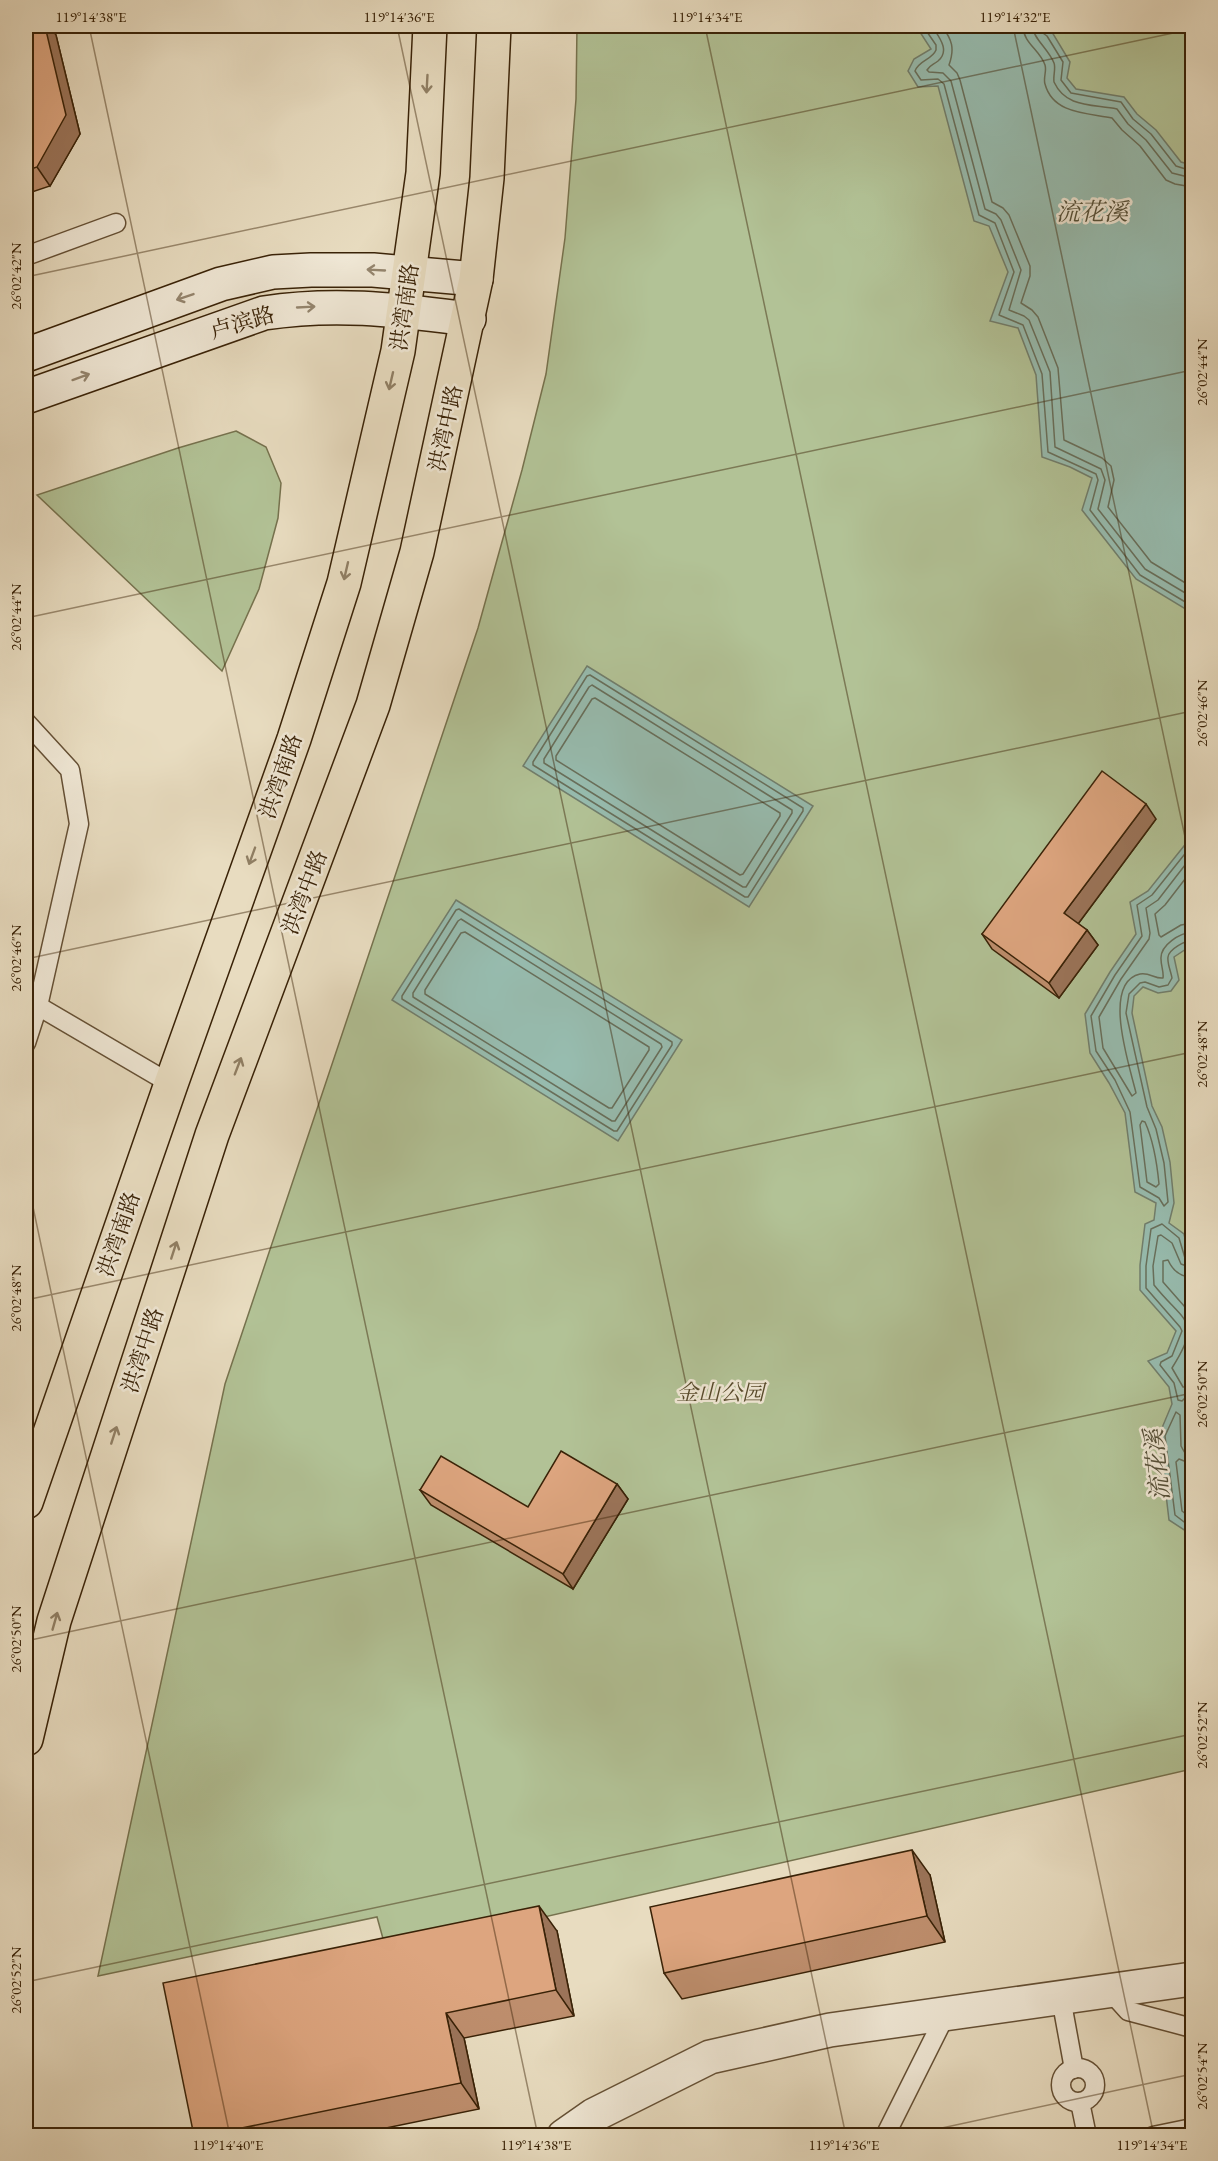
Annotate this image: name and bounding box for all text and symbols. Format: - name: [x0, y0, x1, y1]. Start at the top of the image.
- text: 119°14'38"E: [55, 7, 127, 26]
- text: 119°14'36"E: [363, 7, 435, 26]
- text: 119°14'34"E: [671, 7, 743, 26]
- text: 119°14'32"E: [979, 7, 1051, 26]
- one-way arrow: [421, 73, 432, 93]
- water label: 流花溪: [1056, 196, 1131, 227]
- text: 26°02'42"N: [6, 242, 25, 310]
- street label: 洪湾南路: [384, 261, 425, 353]
- one-way arrow: [367, 265, 387, 276]
- one-way arrow: [176, 292, 195, 303]
- street label: 卢滨路: [206, 299, 278, 346]
- one-way arrow: [296, 302, 316, 313]
- text: 26°02'44"N: [1192, 338, 1211, 406]
- one-way arrow: [71, 371, 89, 382]
- one-way arrow: [385, 371, 396, 391]
- street label: 洪湾中路: [422, 382, 469, 474]
- one-way arrow: [340, 561, 352, 580]
- text: 26°02'44"N: [6, 583, 25, 651]
- text: 26°02'46"N: [1192, 679, 1211, 747]
- street label: 洪湾南路: [252, 730, 309, 822]
- one-way arrow: [246, 846, 257, 865]
- street label: 洪湾中路: [275, 846, 334, 938]
- text: 26°02'46"N: [6, 924, 25, 992]
- text: 26°02'48"N: [1192, 1020, 1211, 1088]
- one-way arrow: [233, 1057, 244, 1075]
- street label: 洪湾南路: [90, 1188, 147, 1280]
- one-way arrow: [170, 1241, 181, 1260]
- text: 26°02'48"N: [6, 1264, 25, 1332]
- street label: 洪湾中路: [115, 1304, 170, 1396]
- text: 26°02'50"N: [1192, 1360, 1211, 1428]
- park label: 金山公园: [676, 1378, 767, 1407]
- water label: 流花溪: [1137, 1425, 1176, 1502]
- one-way arrow: [110, 1427, 121, 1445]
- text: 26°02'50"N: [6, 1605, 25, 1673]
- one-way arrow: [50, 1612, 61, 1631]
- text: 26°02'52"N: [1192, 1701, 1211, 1769]
- text: 26°02'52"N: [6, 1946, 25, 2014]
- text: 26°02'54"N: [1192, 2042, 1211, 2110]
- text: 119°14'40"E: [192, 2135, 264, 2154]
- text: 119°14'38"E: [500, 2135, 572, 2154]
- text: 119°14'36"E: [808, 2135, 880, 2154]
- text: 119°14'34"E: [1116, 2135, 1188, 2154]

